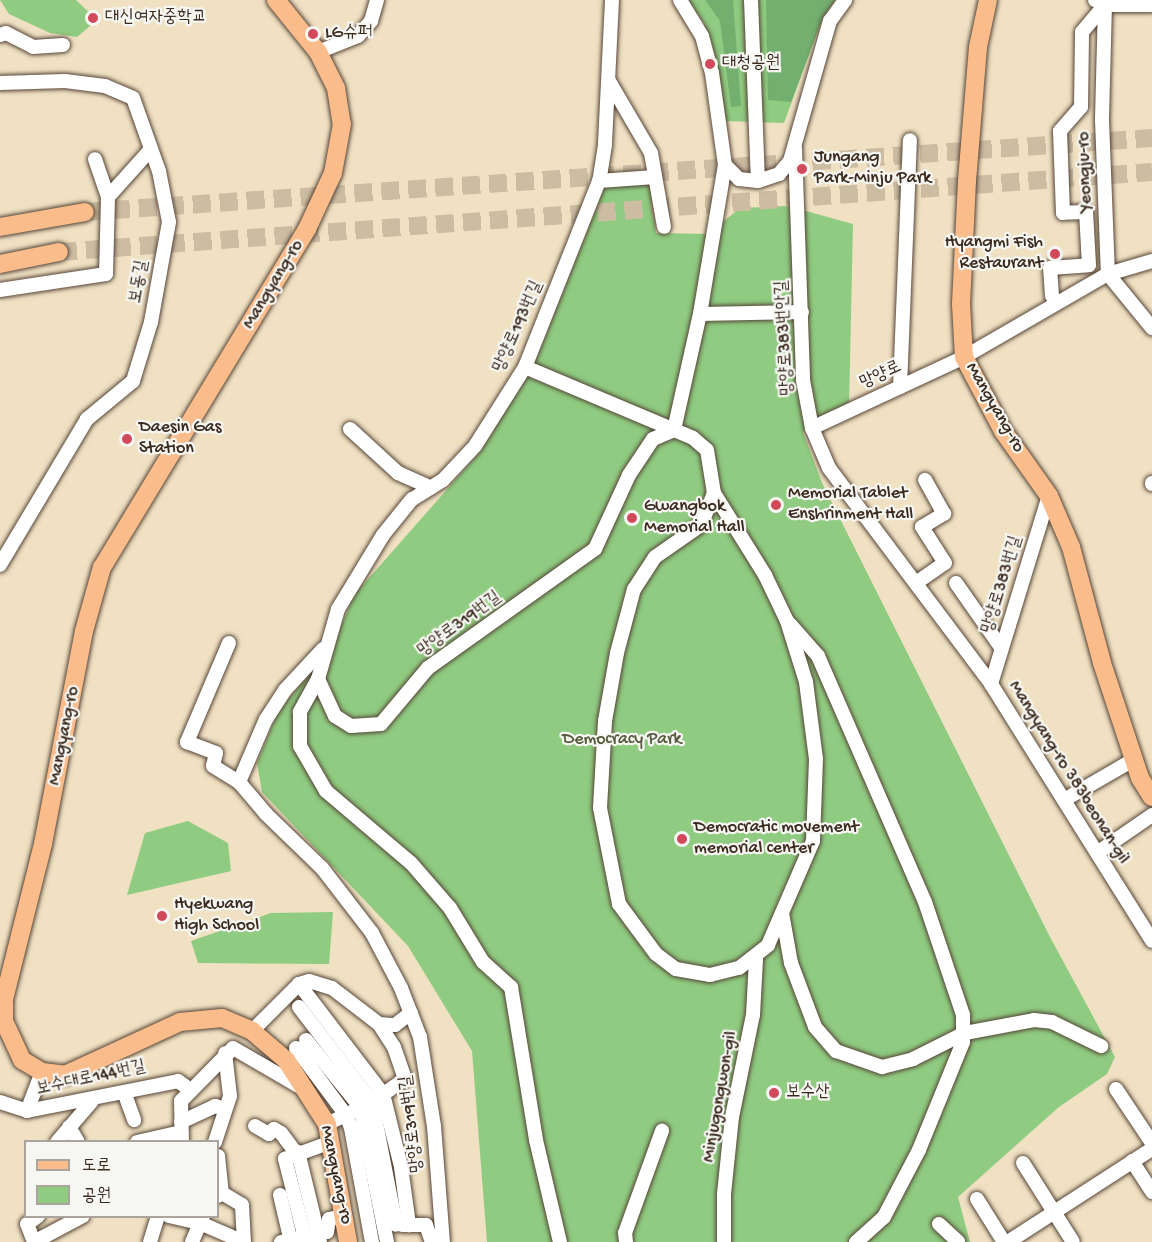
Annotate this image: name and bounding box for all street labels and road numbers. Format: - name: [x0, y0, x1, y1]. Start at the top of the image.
- street label: Yeongju-ro: [1074, 131, 1098, 213]
- street label: Mangyang-ro: [239, 236, 309, 334]
- street label: 보동길: [126, 259, 154, 305]
- street label: 망양로193번길: [489, 278, 549, 376]
- street label: 망양로383번안길: [772, 280, 800, 396]
- street label: 망양로: [857, 357, 905, 395]
- street label: Mangyang-ro: [960, 359, 1028, 457]
- street label: 망양로383번길: [978, 534, 1028, 636]
- street label: 망양로319번길: [414, 587, 506, 663]
- street label: Mangyang-ro 383beonan-gil: [1003, 677, 1133, 869]
- street label: Mangyang-ro: [45, 685, 85, 787]
- street label: Minjugongwon-gil: [699, 1030, 743, 1164]
- street label: 보수대로144번길: [34, 1057, 148, 1101]
- street label: 망양로319번길: [396, 1074, 430, 1174]
- street label: Mangyang-ro: [314, 1124, 356, 1226]

